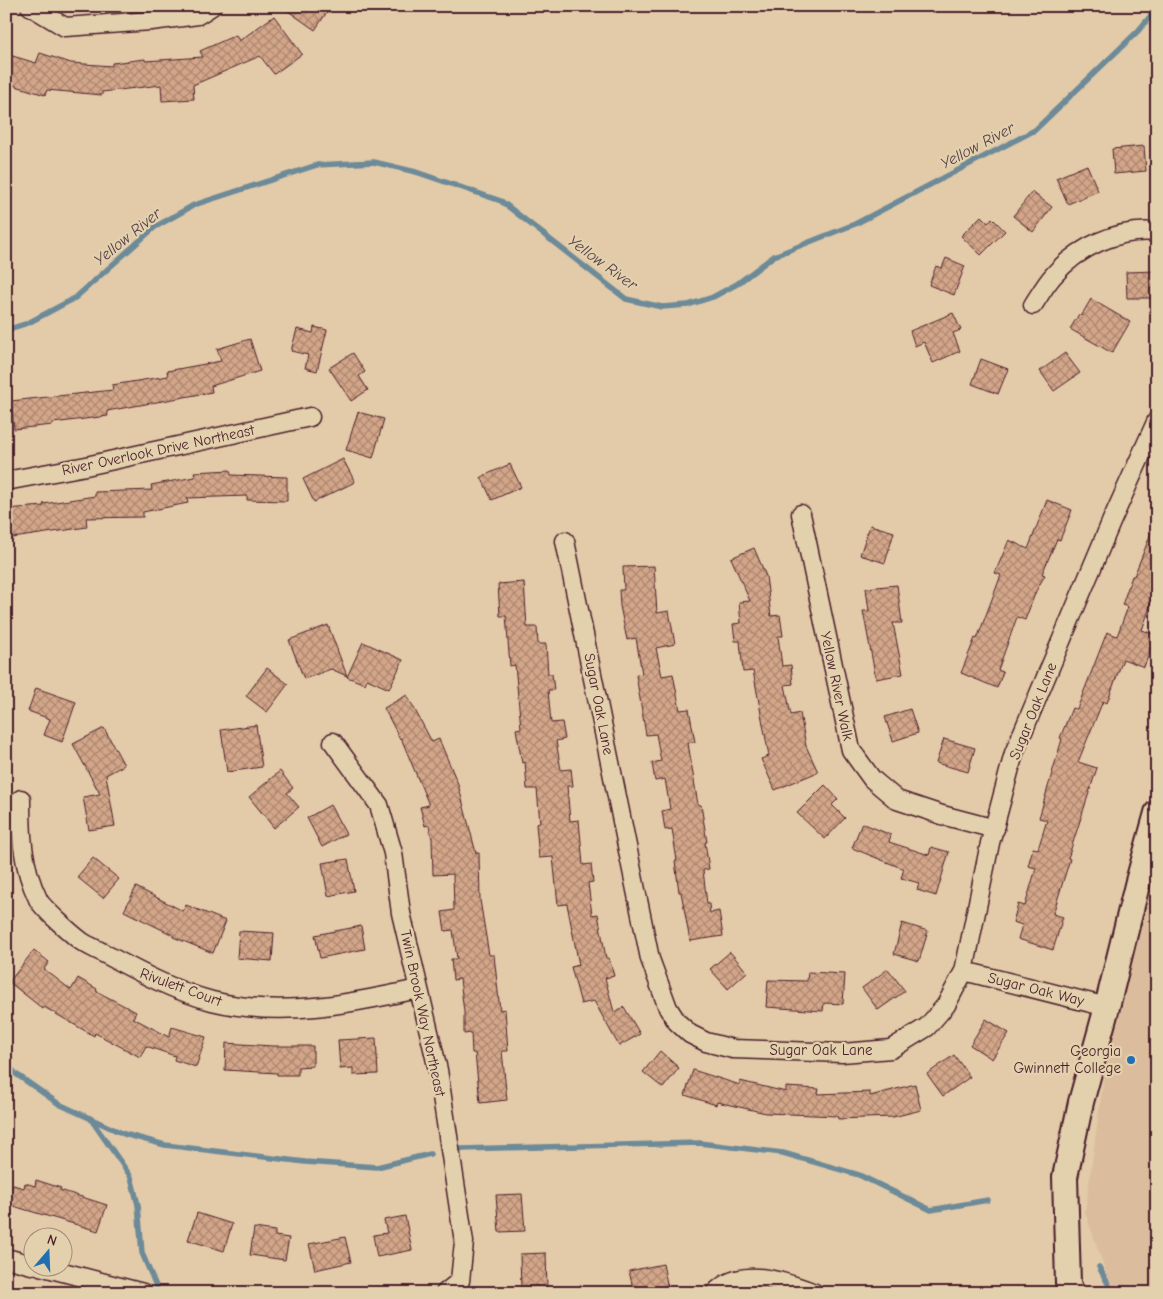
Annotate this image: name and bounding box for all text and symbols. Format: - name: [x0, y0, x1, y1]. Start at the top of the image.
- water label: Yellow River: [937, 119, 1018, 173]
- water label: Yellow River: [90, 204, 165, 269]
- water label: Yellow River: [564, 232, 641, 294]
- street label: River Overlook Drive Northeast: [60, 421, 257, 479]
- street label: Yellow River Walk: [817, 630, 857, 743]
- street label: Sugar Oak Lane: [580, 652, 618, 757]
- street label: Sugar Oak Lane: [1005, 659, 1061, 762]
- street label: Twin Brook Way Northeast: [397, 928, 450, 1099]
- street label: Rivulett Court: [138, 964, 225, 1010]
- street label: Sugar Oak Way: [986, 968, 1086, 1010]
- street label: Sugar Oak Lane: [769, 1041, 873, 1059]
- place label: Georgia Gwinnett College: [1013, 1042, 1121, 1077]
- marker: Georgia Gwinnett College: [1125, 1054, 1137, 1066]
- north arrow: [22, 1226, 72, 1276]
- text: N: [45, 1231, 59, 1250]

